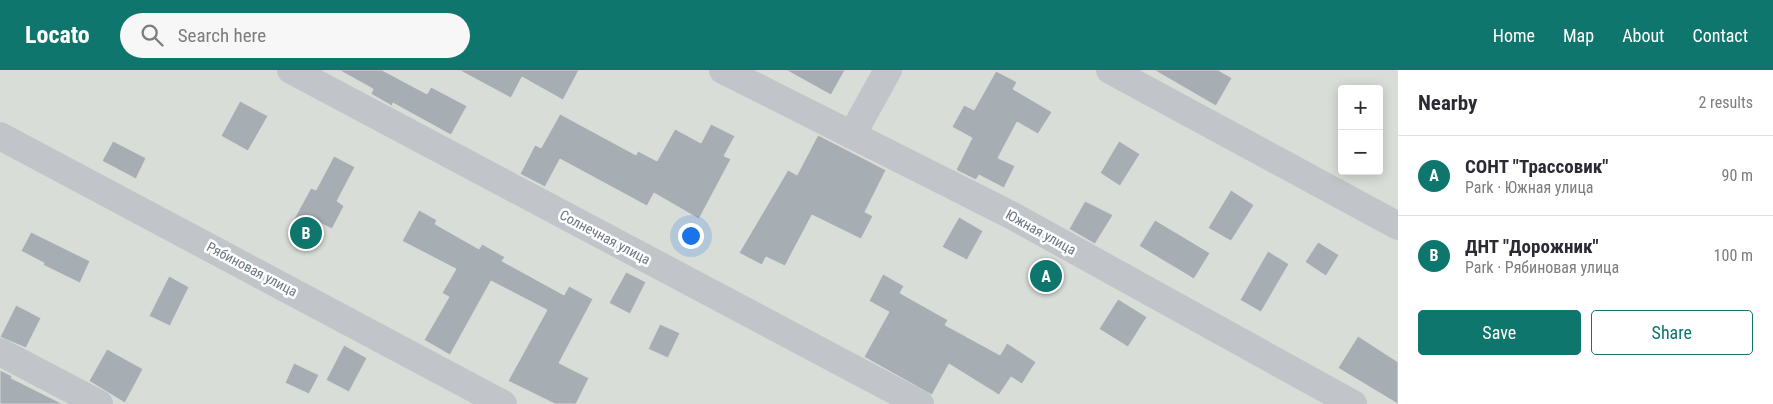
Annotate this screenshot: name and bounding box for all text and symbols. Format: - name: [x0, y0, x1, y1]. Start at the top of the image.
- search box: [120, 13, 470, 58]
- text: Locato: [25, 21, 90, 49]
- icon: search: [138, 21, 166, 49]
- text: Search here: [178, 24, 266, 47]
- text: Home: [1493, 25, 1535, 46]
- text: Map: [1563, 25, 1594, 46]
- text: About: [1622, 25, 1664, 46]
- text: Contact: [1692, 25, 1748, 46]
- map controls: [1338, 85, 1383, 175]
- button: +: [1338, 85, 1383, 130]
- text: Nearby: [1418, 91, 1477, 115]
- text: 2 results: [1698, 93, 1753, 112]
- button: −: [1338, 130, 1383, 175]
- text: СОНТ "Трассовик": [1465, 155, 1608, 178]
- text: A: [1429, 166, 1439, 185]
- text: 90 m: [1721, 166, 1753, 185]
- text: Park · Южная улица: [1465, 178, 1594, 197]
- street label: Солнечная улица: [557, 206, 653, 268]
- street label: Южная улица: [1003, 206, 1079, 258]
- pin: B: [290, 214, 322, 252]
- your location: [678, 223, 704, 249]
- text: ДНТ "Дорожник": [1465, 235, 1599, 258]
- street label: Рябиновая улица: [204, 238, 300, 300]
- text: B: [1430, 246, 1438, 265]
- text: 100 m: [1714, 246, 1753, 265]
- pin: A: [1030, 257, 1062, 295]
- text: Park · Рябиновая улица: [1465, 258, 1619, 277]
- button: Save: [1418, 310, 1581, 355]
- button: Share: [1591, 310, 1753, 355]

